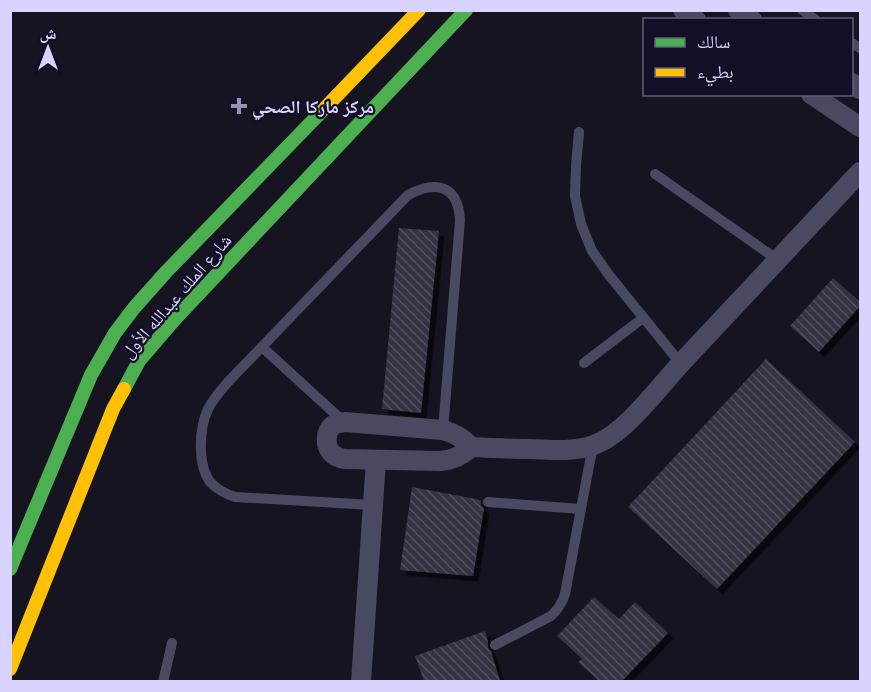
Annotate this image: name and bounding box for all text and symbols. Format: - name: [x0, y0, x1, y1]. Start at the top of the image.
- north arrow: [18, 18, 78, 78]
- legend: [643, 18, 853, 96]
- text: ش: [40, 23, 57, 44]
- text: سالك: [697, 30, 730, 53]
- text: بطيء: [697, 60, 734, 87]
- place label: مركز ماركا الصحي: [252, 95, 374, 121]
- marker: مركز ماركا الصحي: [230, 97, 248, 115]
- street label: شارع الملك عبدالله الأول: [116, 229, 236, 363]

